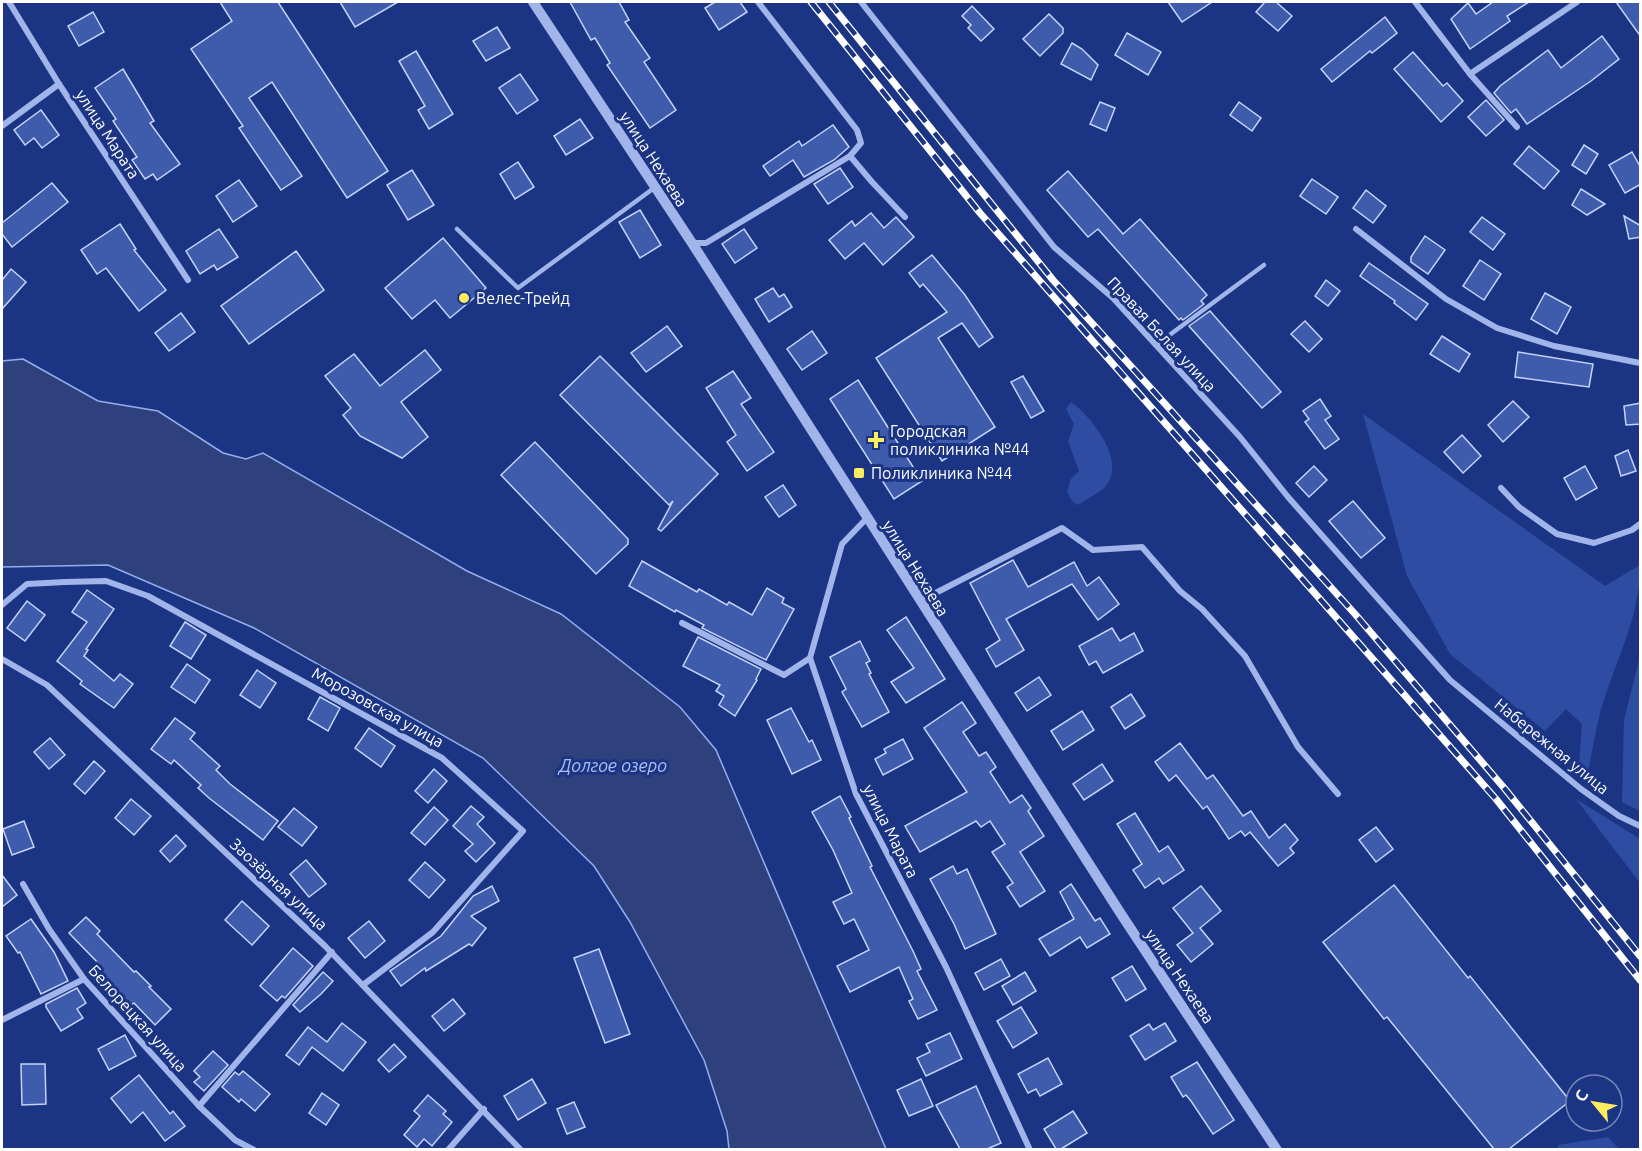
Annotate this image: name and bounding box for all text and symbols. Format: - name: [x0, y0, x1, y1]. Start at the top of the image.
- street label: улица Марата: [73, 86, 143, 182]
- street label: улица Нехаева: [617, 108, 691, 210]
- street label: Правая Белая улица: [1104, 273, 1220, 395]
- place label: Велес-Трейд: [476, 289, 570, 307]
- marker: Велес-Трейд: [457, 291, 471, 305]
- place label: Городская поликлиника №44: [890, 422, 1029, 458]
- marker: Городская поликлиника №44: [867, 431, 885, 449]
- place label: Поликлиника №44: [871, 464, 1012, 482]
- marker: Поликлиника №44: [852, 466, 866, 480]
- street label: улица Нехаева: [879, 517, 953, 619]
- street label: Морозовская улица: [309, 663, 447, 751]
- street label: Набережная улица: [1491, 695, 1613, 797]
- water label: Долгое озеро: [557, 755, 667, 775]
- street label: улица Марата: [860, 781, 922, 881]
- street label: Заозёрная улица: [227, 834, 331, 934]
- street label: улица Нехаева: [1142, 926, 1218, 1026]
- street label: Белорецкая улица: [85, 961, 191, 1075]
- north arrow: [1564, 1073, 1624, 1133]
- text: С: [1571, 1087, 1591, 1104]

